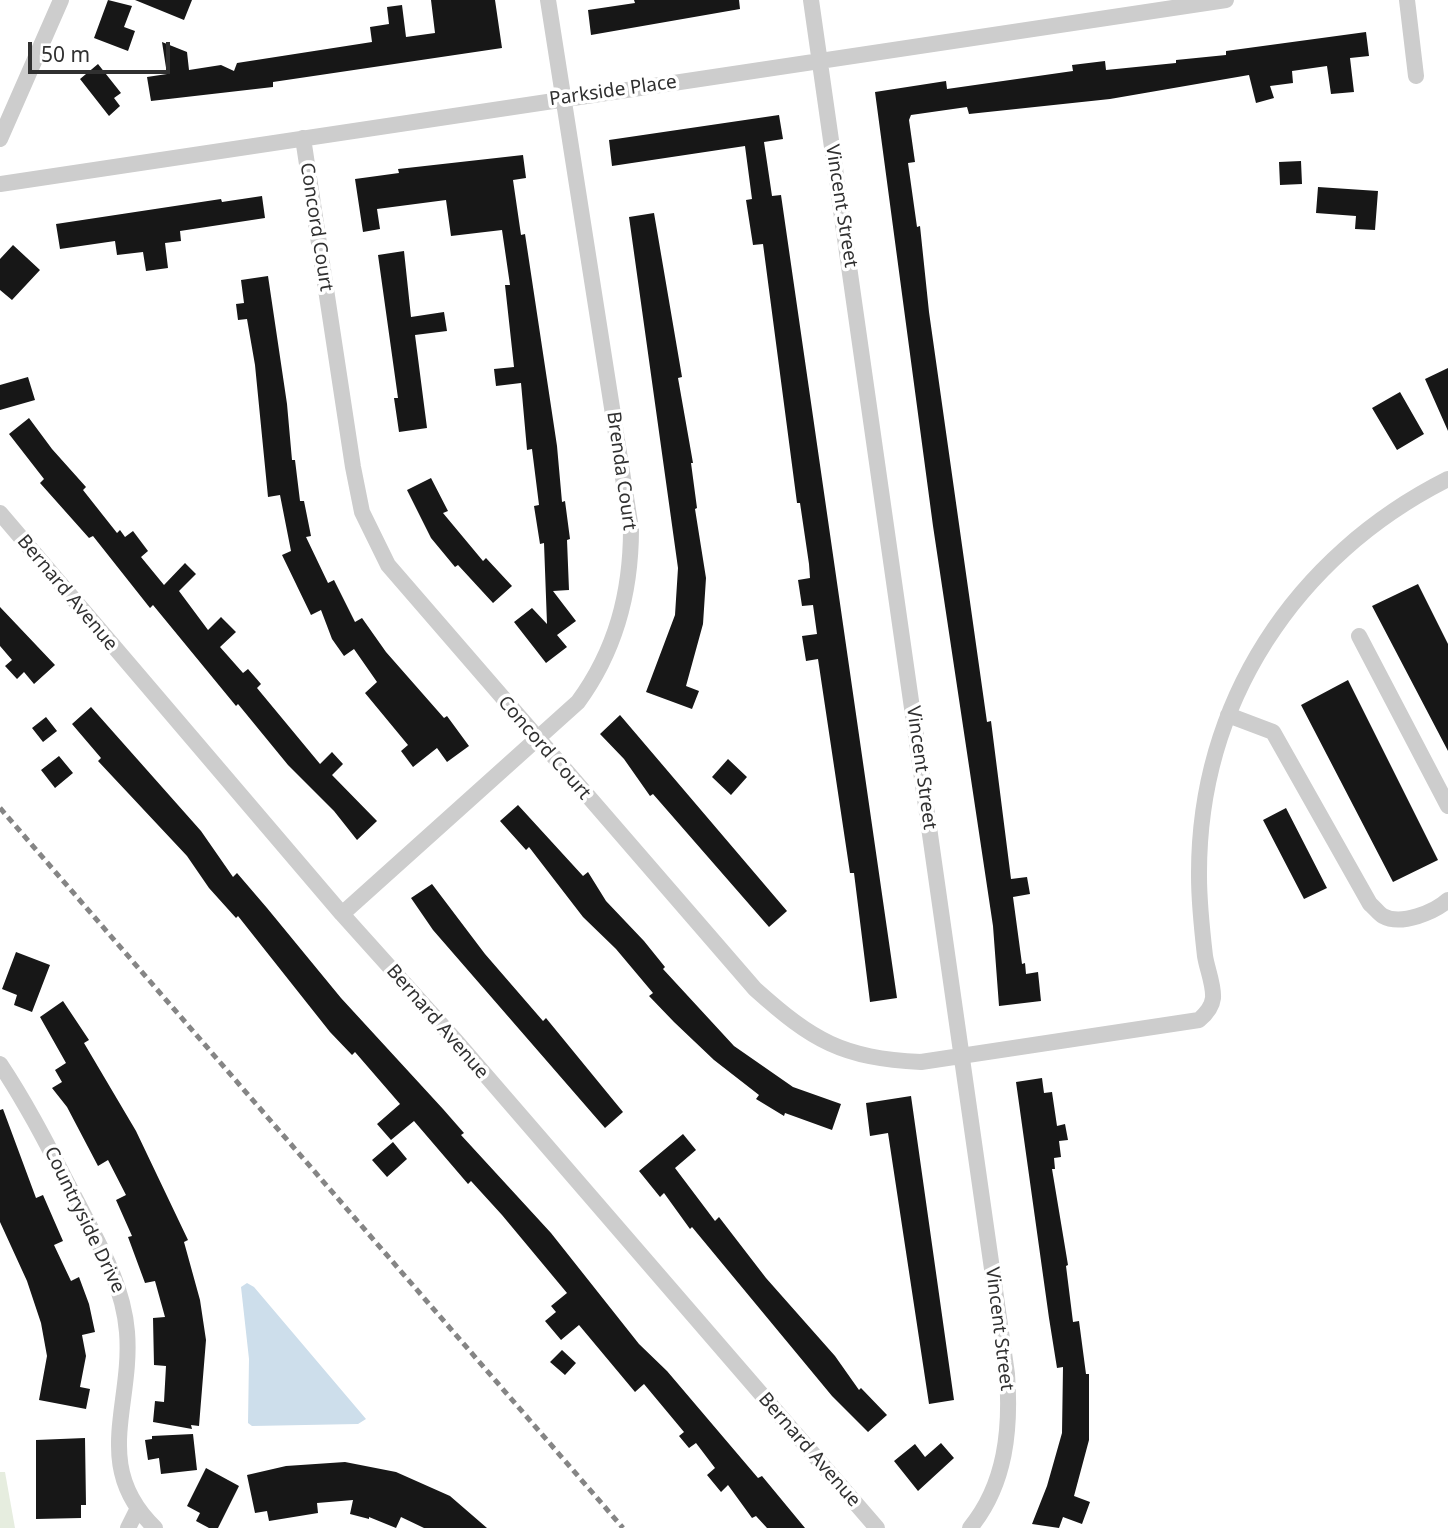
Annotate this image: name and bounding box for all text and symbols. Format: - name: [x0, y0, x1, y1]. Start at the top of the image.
- scale bar: [32, 28, 173, 72]
- text: 50 m: [41, 40, 90, 68]
- street label: Parkside Place: [548, 71, 678, 111]
- street label: Vincent Street: [820, 143, 862, 269]
- street label: Concord Court: [295, 161, 337, 293]
- street label: Brenda Court: [601, 410, 641, 532]
- street label: Bernard Avenue: [12, 530, 122, 656]
- street label: Concord Court: [493, 692, 595, 804]
- street label: Vincent Street: [901, 705, 941, 831]
- street label: Bernard Avenue: [381, 960, 493, 1084]
- street label: Countryside Drive: [39, 1143, 129, 1297]
- street label: Vincent Street: [980, 1266, 1018, 1392]
- street label: Bernard Avenue: [753, 1388, 865, 1512]

